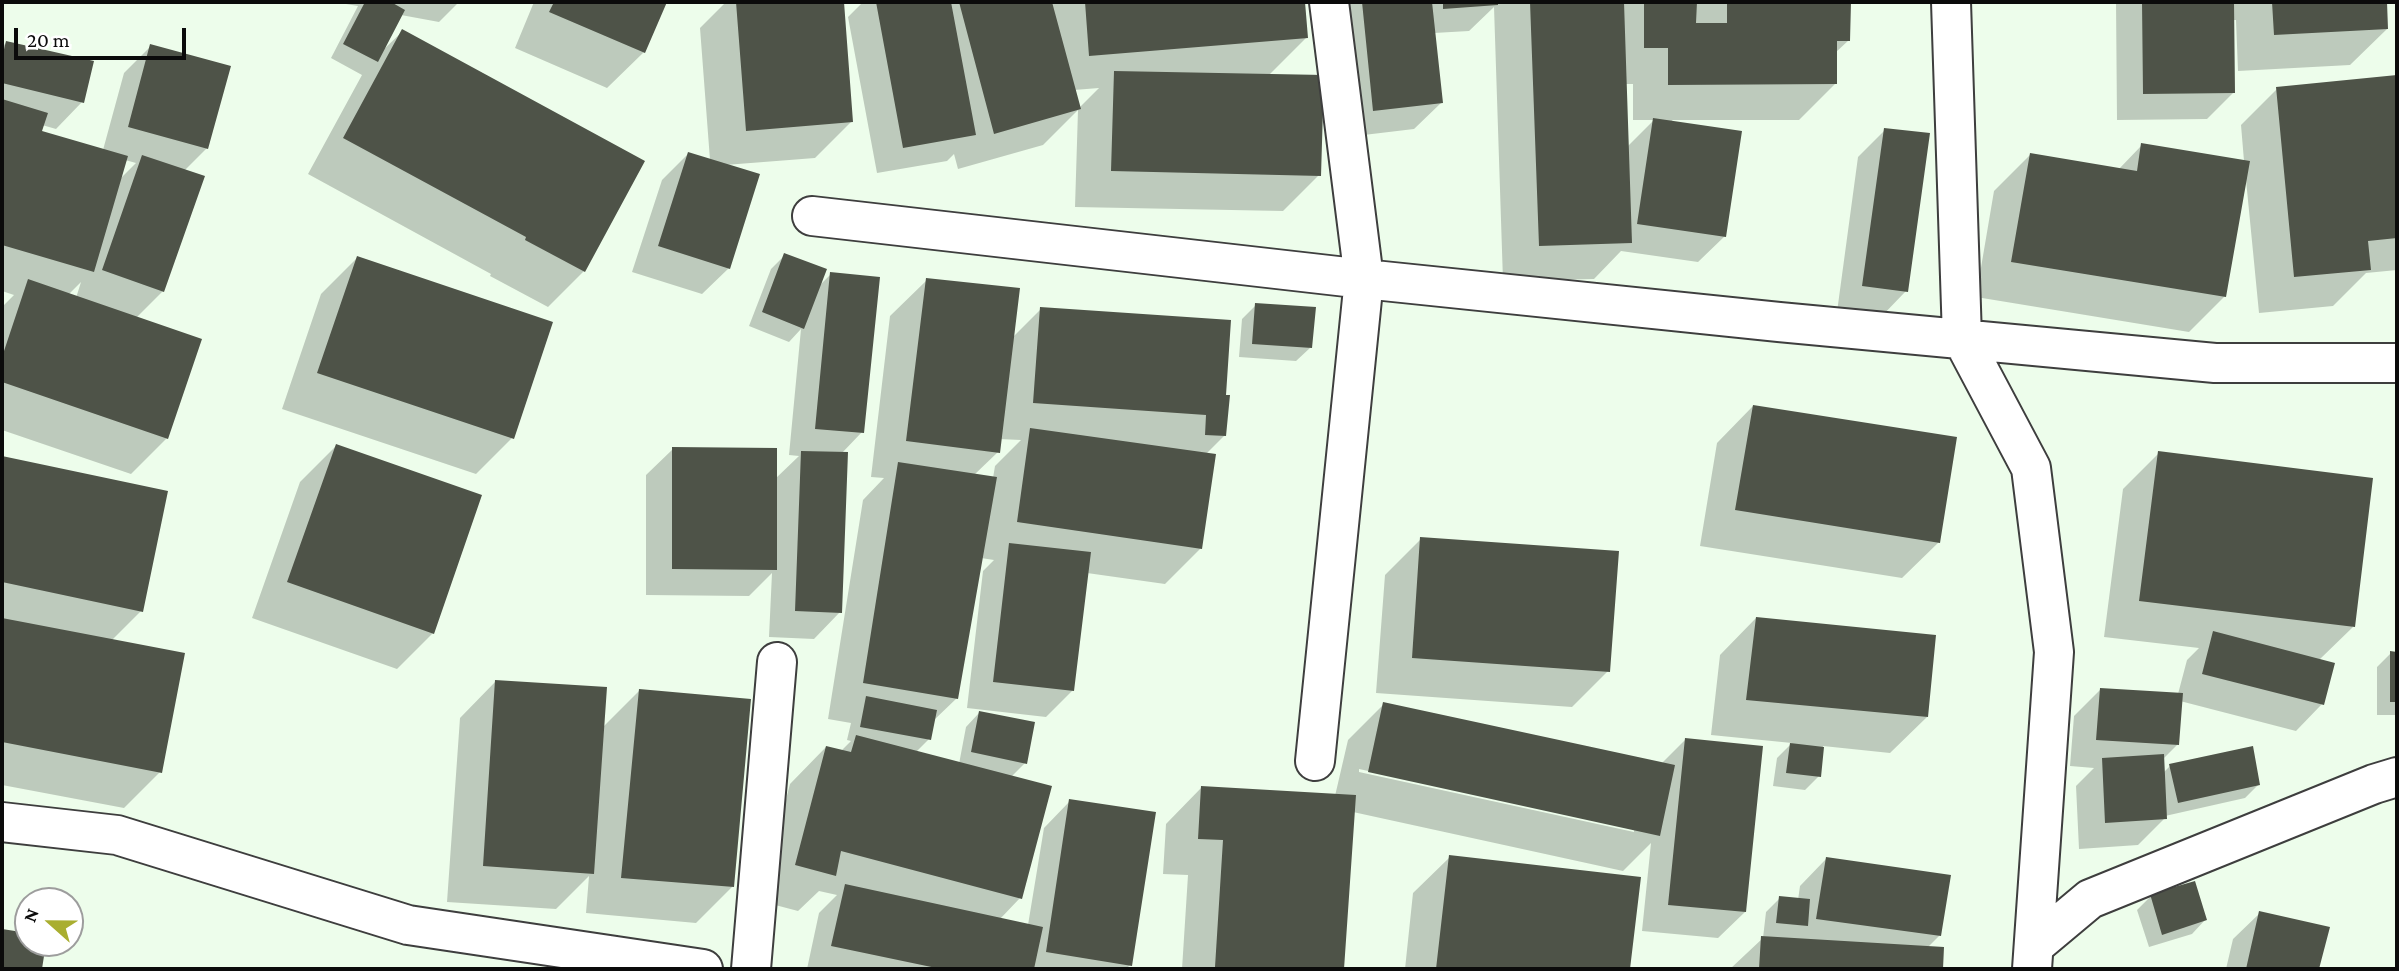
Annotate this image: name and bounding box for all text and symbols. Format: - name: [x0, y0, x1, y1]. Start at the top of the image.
- scale bar: [18, 14, 189, 58]
- text: 20 m: [27, 28, 70, 52]
- north arrow: [14, 887, 84, 957]
- text: N: [19, 905, 43, 925]

